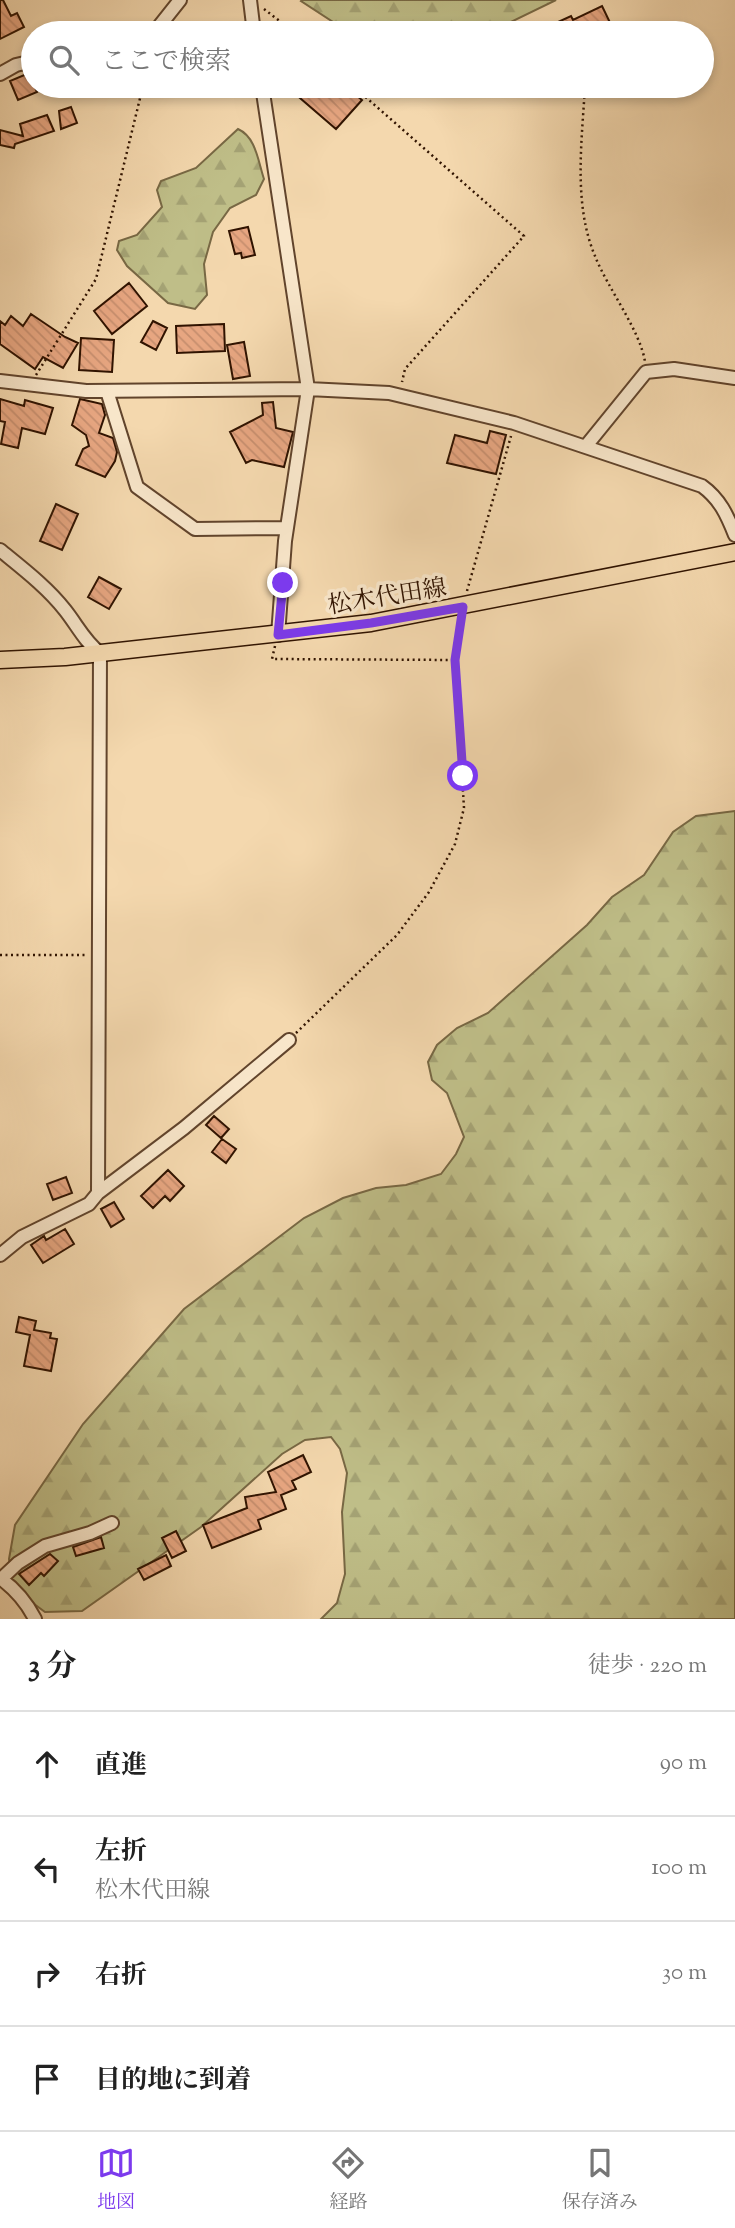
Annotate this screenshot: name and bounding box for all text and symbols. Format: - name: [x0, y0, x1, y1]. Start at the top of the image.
- search box: [21, 21, 714, 98]
- icon: search: [45, 41, 83, 79]
- text: ここで検索: [101, 44, 231, 81]
- route end: [267, 567, 298, 598]
- street label: 松木代田線: [325, 572, 449, 624]
- route start: [447, 760, 478, 791]
- text: 3 分: [28, 1646, 77, 1689]
- text: 徒歩 · 220 m: [588, 1650, 707, 1683]
- icon: ahead: [28, 1745, 66, 1783]
- text: 90 m: [660, 1747, 707, 1780]
- text: 直進: [95, 1748, 147, 1785]
- text: 左折: [95, 1834, 147, 1871]
- icon: left: [28, 1850, 66, 1888]
- text: 100 m: [651, 1852, 707, 1885]
- text: 松木代田線: [95, 1875, 210, 1908]
- icon: right: [28, 1955, 66, 1993]
- text: 30 m: [662, 1957, 707, 1990]
- text: 右折: [95, 1958, 147, 1995]
- icon: arrive: [28, 2060, 66, 2098]
- text: 目的地に到着: [95, 2063, 251, 2100]
- tab: 地図: [97, 2144, 135, 2217]
- tab: 経路: [329, 2144, 368, 2217]
- tab: 保存済み: [562, 2144, 638, 2217]

